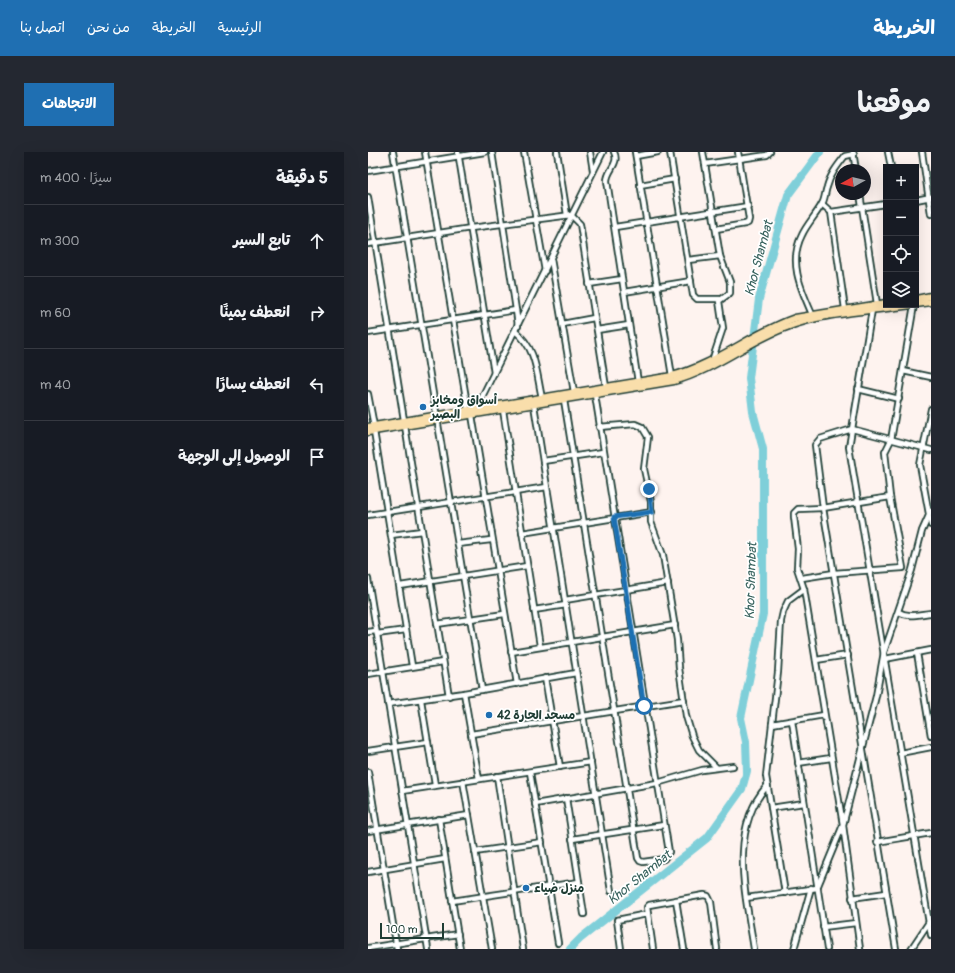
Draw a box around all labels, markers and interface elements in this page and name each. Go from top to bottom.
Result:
text: الخريطة [873,16,935,40]
text: اتصل بنا [20,19,65,36]
text: من نحن [87,19,130,36]
text: الخريطة [152,19,196,36]
text: الرئيسية [218,19,262,36]
button: الاتجاهات [24,83,114,126]
text: موقعنا [857,86,931,121]
north arrow [835,164,871,200]
map controls [883,164,919,308]
button: + [883,164,919,200]
text: 5 دقيقة [276,167,328,188]
text: سيرًا · 400 m [40,170,112,186]
button: − [883,200,919,236]
water label: Khor Shambat [741,217,777,297]
icon: ahead [306,230,328,252]
text: تابع السير [233,231,290,250]
text: 300 m [40,233,79,249]
button: locate [883,236,919,272]
button: layers [883,272,919,308]
icon: right [306,302,328,324]
text: انعطف يمينًا [220,303,290,322]
text: 60 m [40,305,71,321]
icon: left [306,374,328,396]
text: انعطف يسارًا [216,375,290,394]
text: 40 m [40,377,71,393]
place label: أسواق ومخابز البصير [430,392,498,422]
marker: أسواق ومخابز البصير [418,402,428,412]
icon: arrive [306,446,328,468]
text: الوصول إلى الوجهة [178,447,290,466]
route end [640,480,658,498]
water label: Khor Shambat [742,541,760,620]
route start [635,697,653,715]
place label: مسجد الحارة 42 [496,708,575,723]
marker: مسجد الحارة 42 [484,710,494,720]
water label: Khor Shambat [605,846,676,908]
place label: منزل ضياء [534,881,584,896]
marker: منزل ضياء [521,883,531,893]
scale bar [380,921,444,940]
text: 100 m [386,923,417,936]

